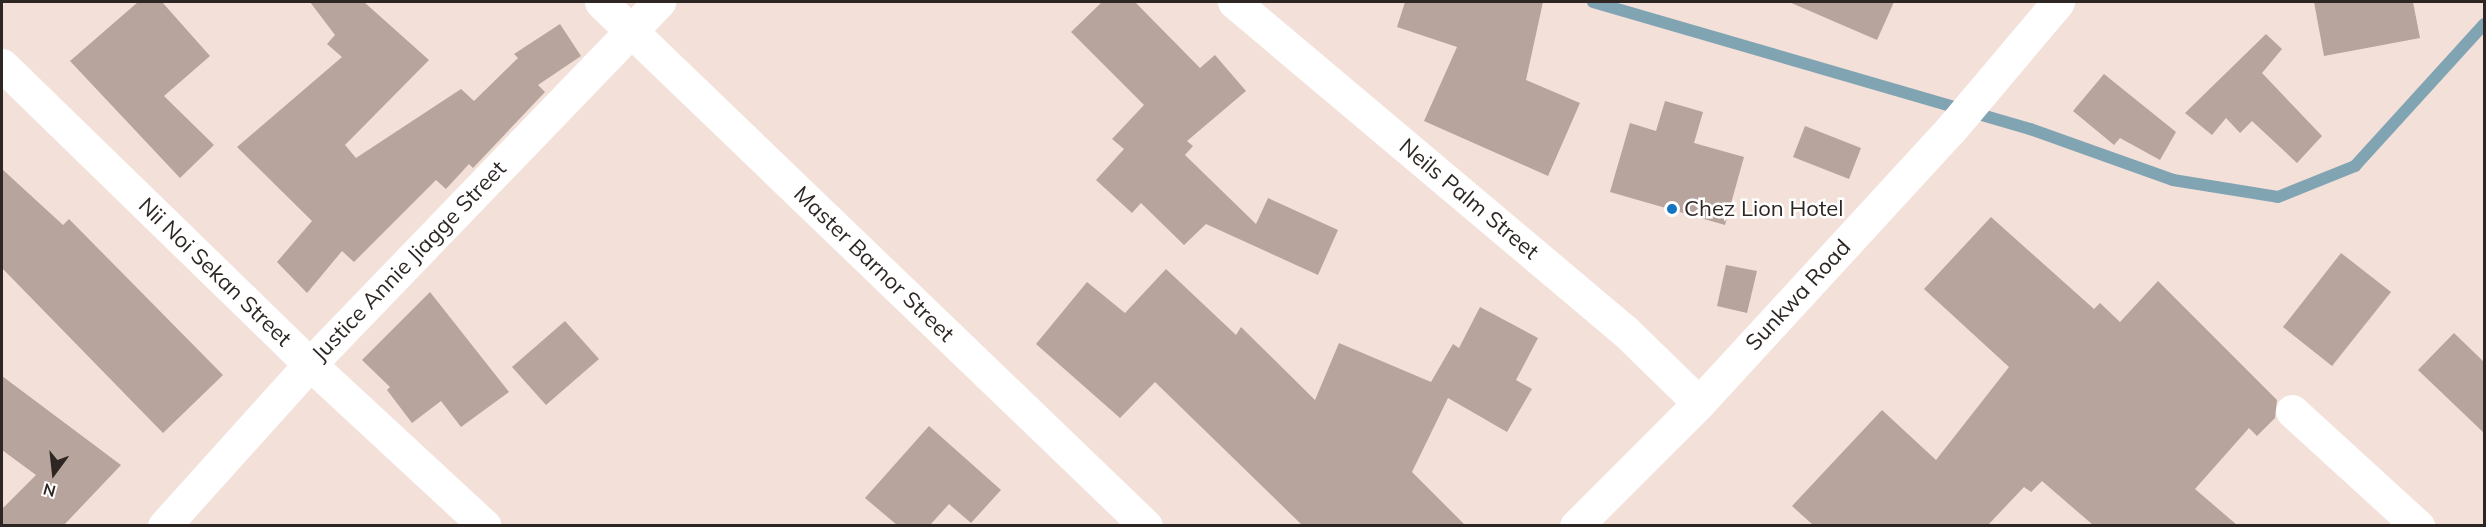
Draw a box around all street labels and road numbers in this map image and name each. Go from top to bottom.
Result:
street label: Neils Palm Street [1394,133,1544,265]
street label: Justice Annie Jiagge Street [307,156,511,366]
street label: Master Barnor Street [788,181,960,347]
street label: Nii Noi Sekan Street [133,192,297,352]
street label: Sunkwa Road [1740,234,1856,356]

